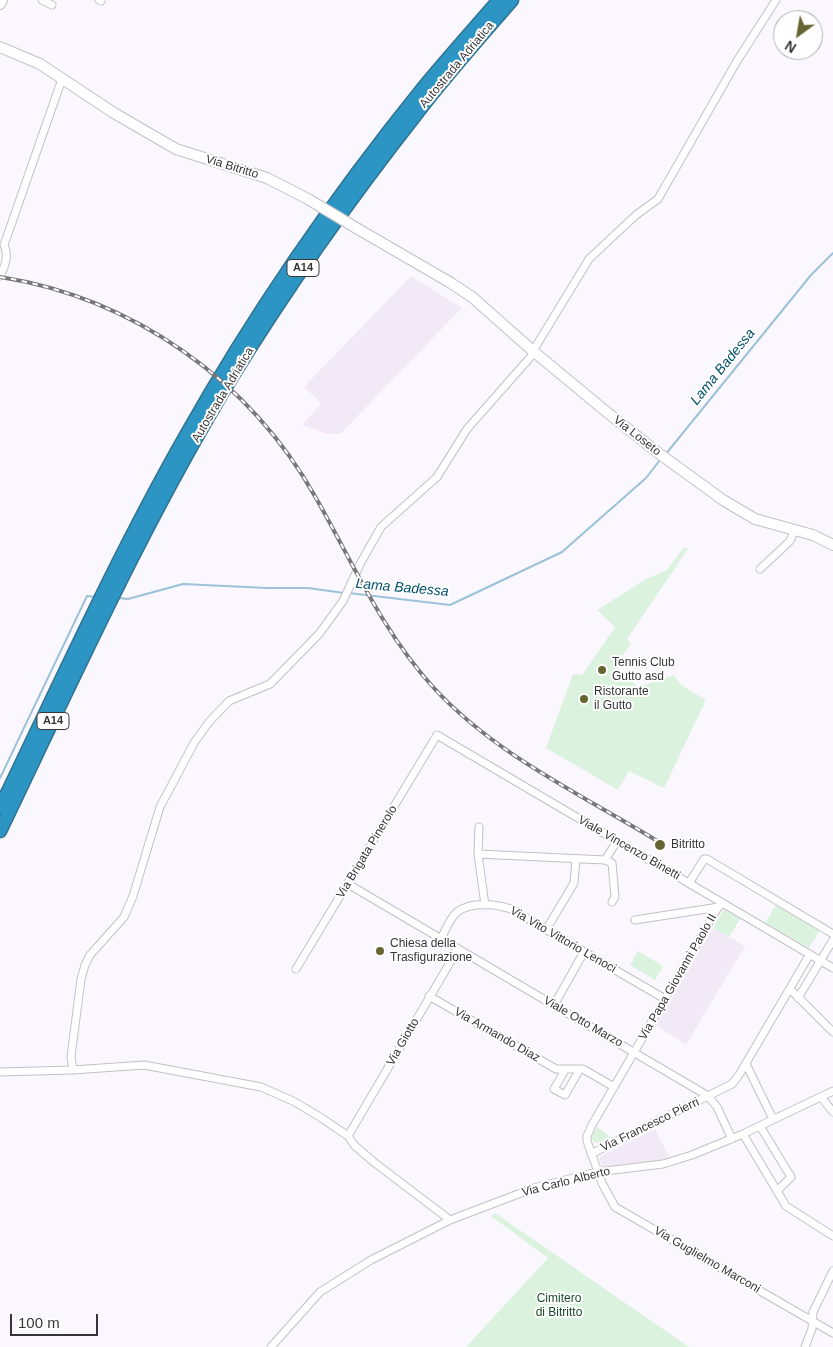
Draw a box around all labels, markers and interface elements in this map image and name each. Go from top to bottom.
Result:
north arrow [773,10,823,60]
street label: Autostrada Adriatica [417,19,497,111]
text: N [782,37,799,56]
street label: Via Bitritto [204,152,260,182]
road number: A14 [287,260,319,276]
water label: Lama Badessa [687,325,759,409]
street label: Autostrada Adriatica [189,345,257,445]
street label: Via Loseto [610,413,664,459]
water label: Lama Badessa [355,576,449,600]
place label: Tennis Club Gutto asd [612,656,675,684]
marker: Tennis Club Gutto asd [596,664,608,676]
place label: Ristorante il Gutto [594,685,649,713]
marker: Ristorante il Gutto [578,693,590,705]
road number: A14 [37,712,69,729]
street label: Via Brigata Pinerolo [334,803,400,901]
street label: Viale Vincenzo Binetti [575,813,683,883]
marker: Bitritto [653,838,667,852]
place label: Bitritto [671,838,705,852]
street label: Via Vito Vittorio Lenoci [507,904,619,976]
street label: Via Papa Giovanni Paolo II [636,911,720,1043]
place label: Chiesa della Trasfigurazione [390,937,472,965]
marker: Chiesa della Trasfigurazione [374,945,386,957]
street label: Viale Otto Marzo [541,993,625,1051]
street label: Via Armando Diaz [452,1005,542,1065]
street label: Via Giotto [384,1016,422,1068]
street label: Via Francesco Pierri [598,1095,702,1155]
street label: Via Carlo Alberto [520,1164,612,1200]
street label: Via Guglielmo Marconi [651,1224,763,1296]
park label: Cimitero di Bitritto [536,1292,582,1320]
scale bar [12,1304,100,1336]
text: 100 m [18,1314,60,1331]

